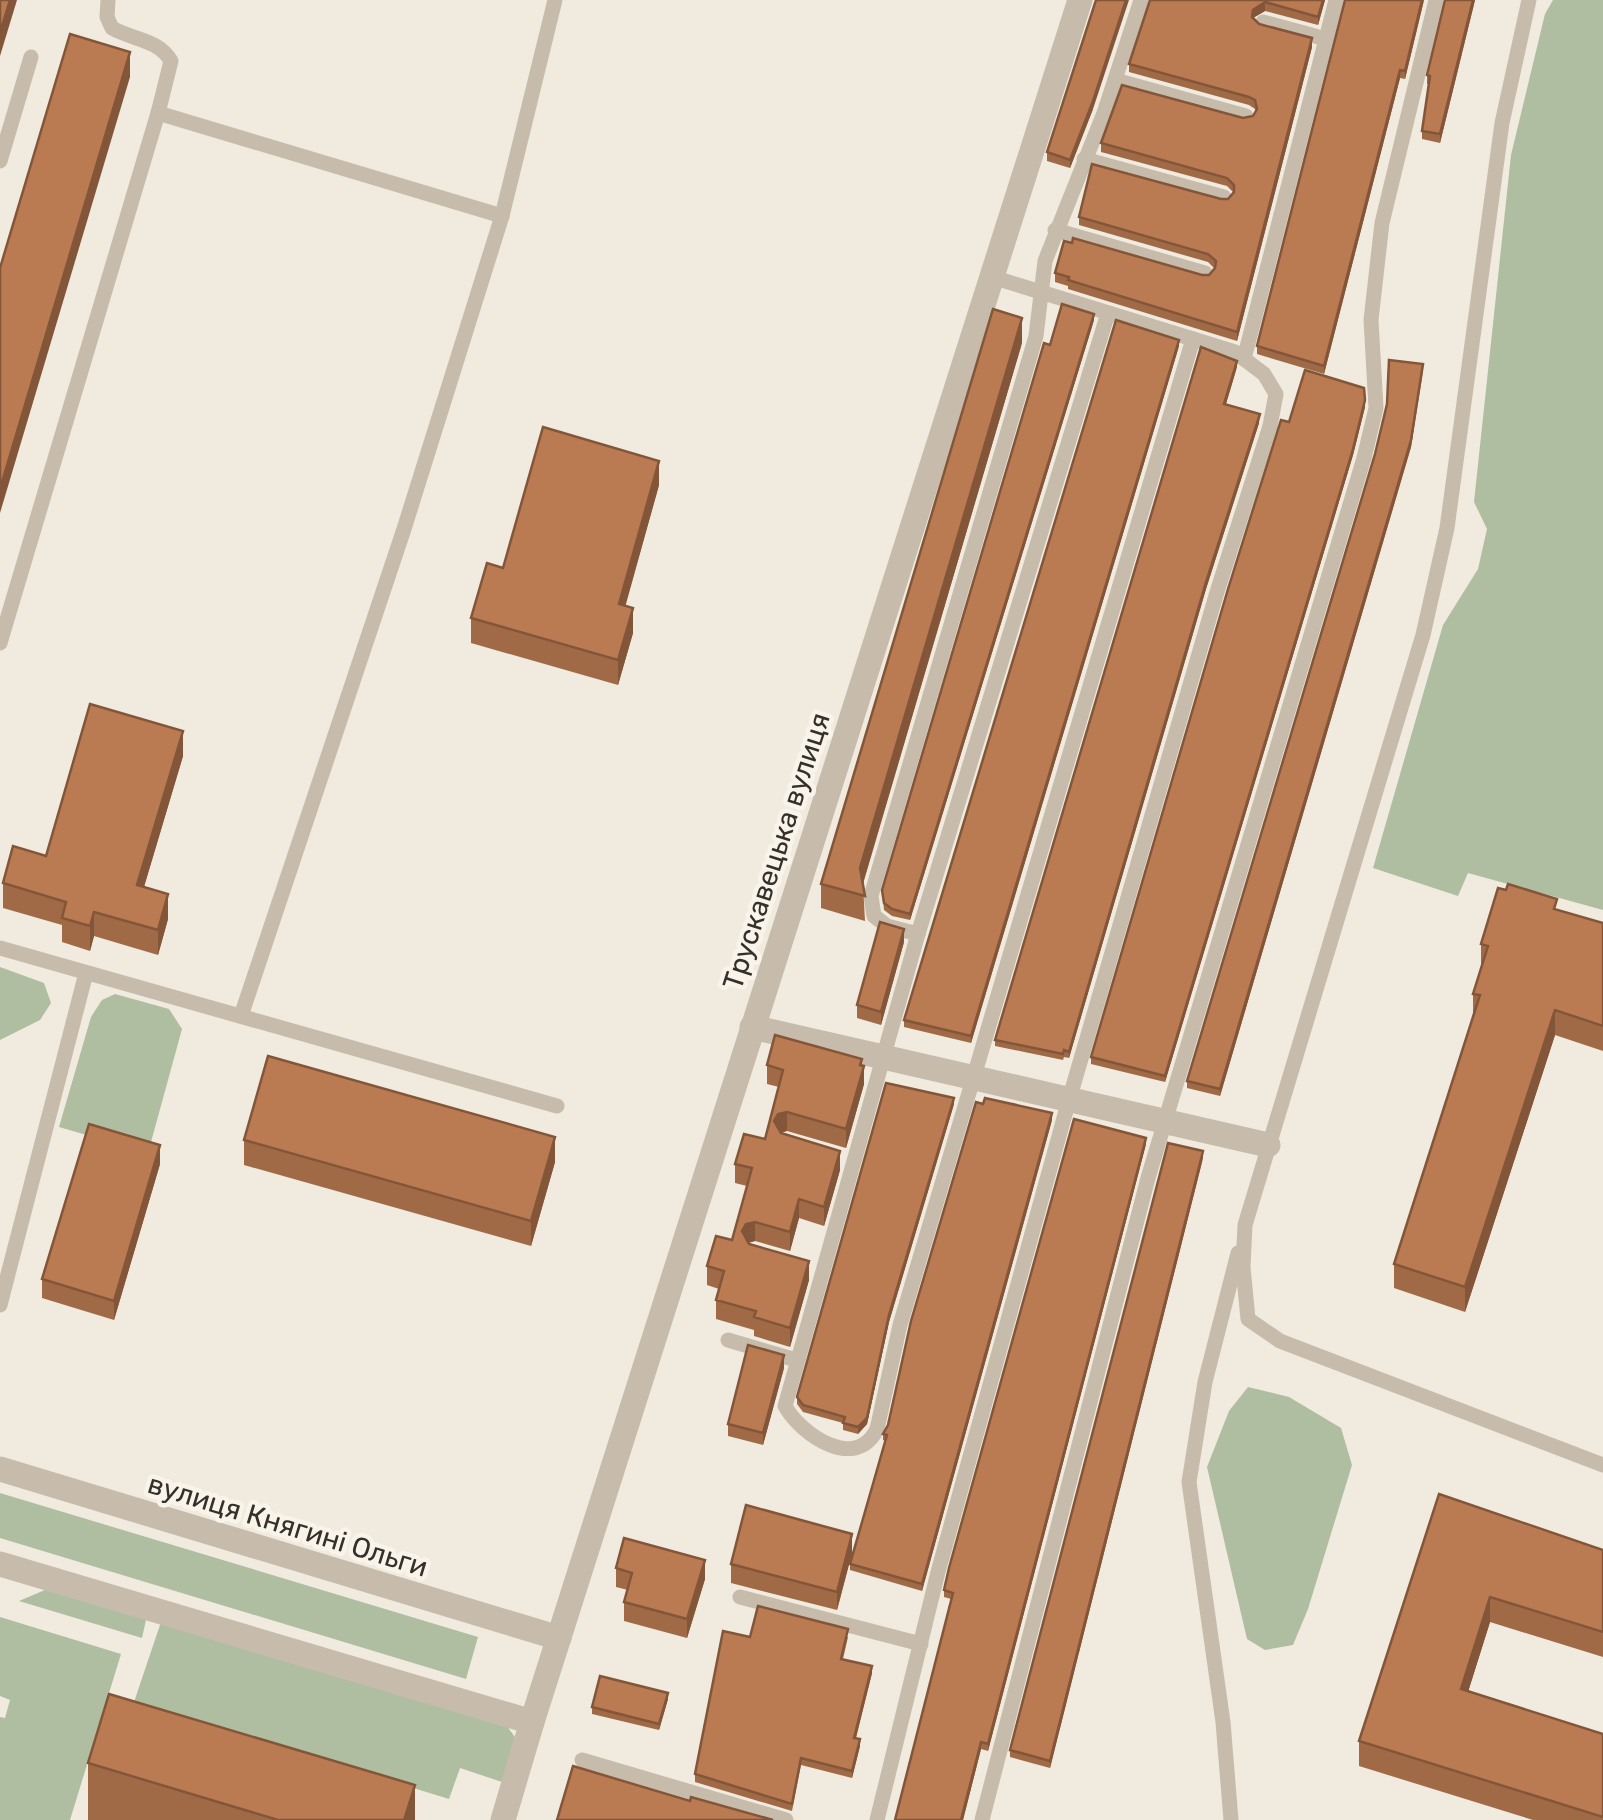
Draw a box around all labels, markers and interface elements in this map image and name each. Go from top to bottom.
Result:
street label: Трускавецька вулиця [716,709,837,994]
street label: вулиця Княгині Ольги [144,1467,432,1584]

